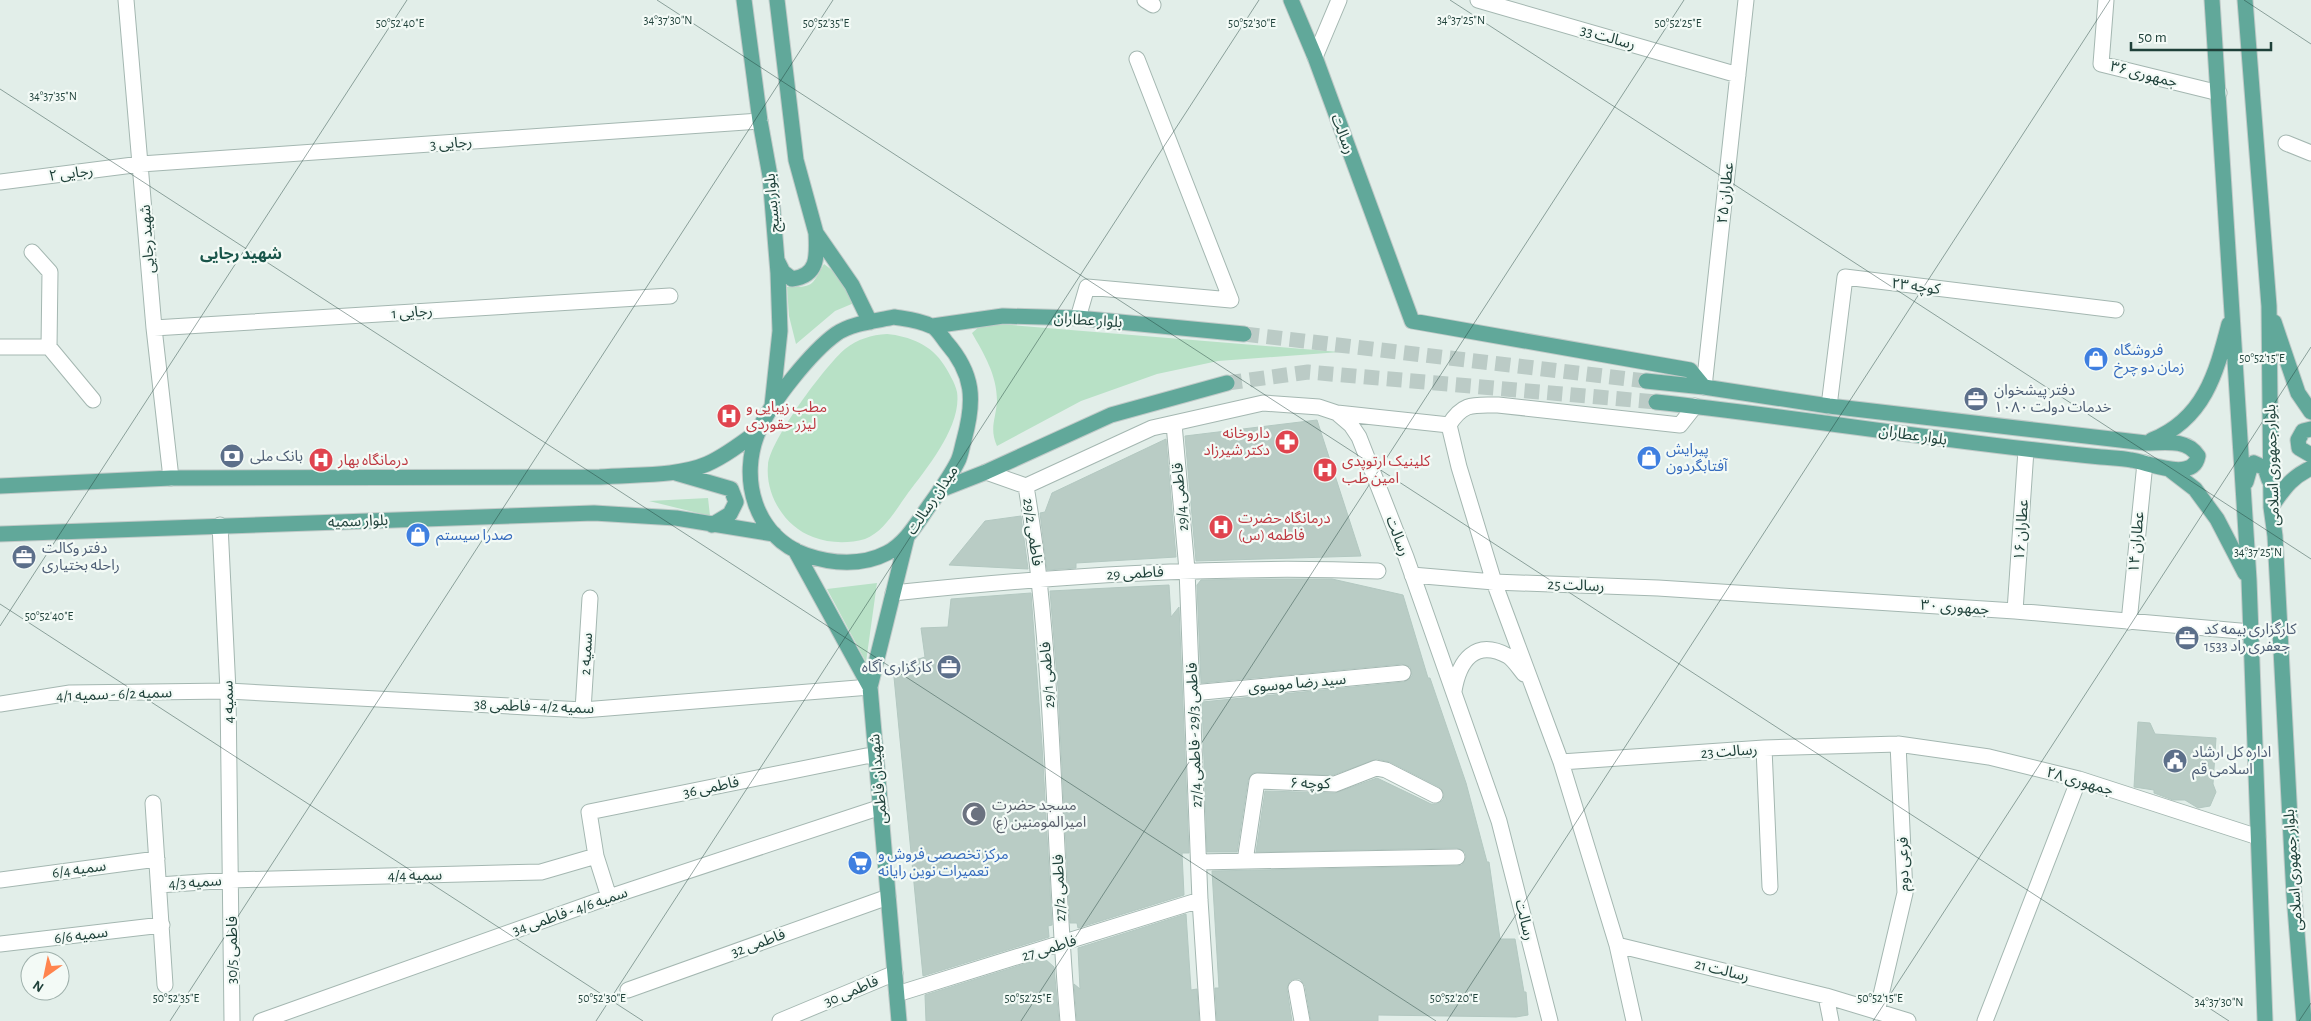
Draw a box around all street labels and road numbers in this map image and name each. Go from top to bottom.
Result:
street label: رسالت 33 [1578,23,1637,53]
street label: جمهوری ۳۶ [2108,59,2179,91]
street label: رسالت [1327,112,1357,157]
street label: رجایی 3 [429,135,473,153]
street label: عطاران ۲۵ [1715,161,1737,224]
street label: رجایی ۲ [48,163,94,185]
street label: بلوار بسیج [762,172,787,233]
street label: شهید رجایی [138,204,158,274]
street label: کوچه ۲۳ [1890,276,1942,299]
street label: رجایی 1 [391,304,433,322]
street label: بلوار عطاران [1053,311,1123,331]
street label: بلوار جمهوری اسلامی [2263,404,2283,526]
street label: بلوار عطاران [1878,423,1948,449]
street label: قاطمی 29/4 [1170,462,1192,532]
street label: میدان رسالت [904,463,962,538]
street label: فاطمی 29/2 [1019,497,1045,567]
street label: عطاران ۱۶ [2012,499,2032,561]
street label: عطاران ۱۴ [2126,510,2148,573]
street label: بلوار سمیه [328,513,389,531]
street label: رسالت [1382,514,1412,559]
street label: فاطمی 29 [1106,564,1164,583]
street label: رسالت 25 [1547,577,1605,595]
street label: جمهوری ۳۰ [1920,598,1990,618]
street label: سمیه 2 [578,632,595,676]
street label: فاطمی 29/1 [1038,641,1058,709]
street label: فاطمی 29/3 - فاطمی 27/4 [1184,662,1206,808]
street label: سید رضا موسوی [1247,672,1347,696]
street label: سمیه 4 [220,680,237,724]
street label: سمیه 6/2 - سمیه 4/1 [56,685,172,704]
street label: سمیه 4/2 - فاطمی 38 [474,697,595,717]
street label: شهیدان فاطمی [867,733,891,825]
street label: رسالت 23 [1700,742,1758,762]
street label: جمهوری ۲۸ [2044,765,2115,799]
street label: فاطمی 36 [682,774,741,802]
street label: کوچه ۶ [1290,776,1331,793]
street label: بلوار جمهوری اسلامی [2282,809,2306,931]
street label: فرعی دوم [1896,836,1914,891]
street label: فاطمی 27/2 [1051,854,1069,922]
street label: سمیه 6/4 [51,858,107,881]
street label: سمیه 4/4 [388,868,443,884]
street label: سمیه 4/3 [168,873,222,892]
street label: سمیه 4/6 - فاطمی 34 [511,885,630,939]
street label: رسالت [1511,898,1537,942]
street label: فاطمی 30/5 [225,916,241,984]
street label: سمیه 6/6 [53,925,109,946]
street label: فاطمی 32 [729,927,788,961]
street label: فاطمی 27 [1020,933,1079,965]
street label: رسالت 21 [1693,956,1751,986]
street label: فاطمی 30 [822,973,881,1011]

